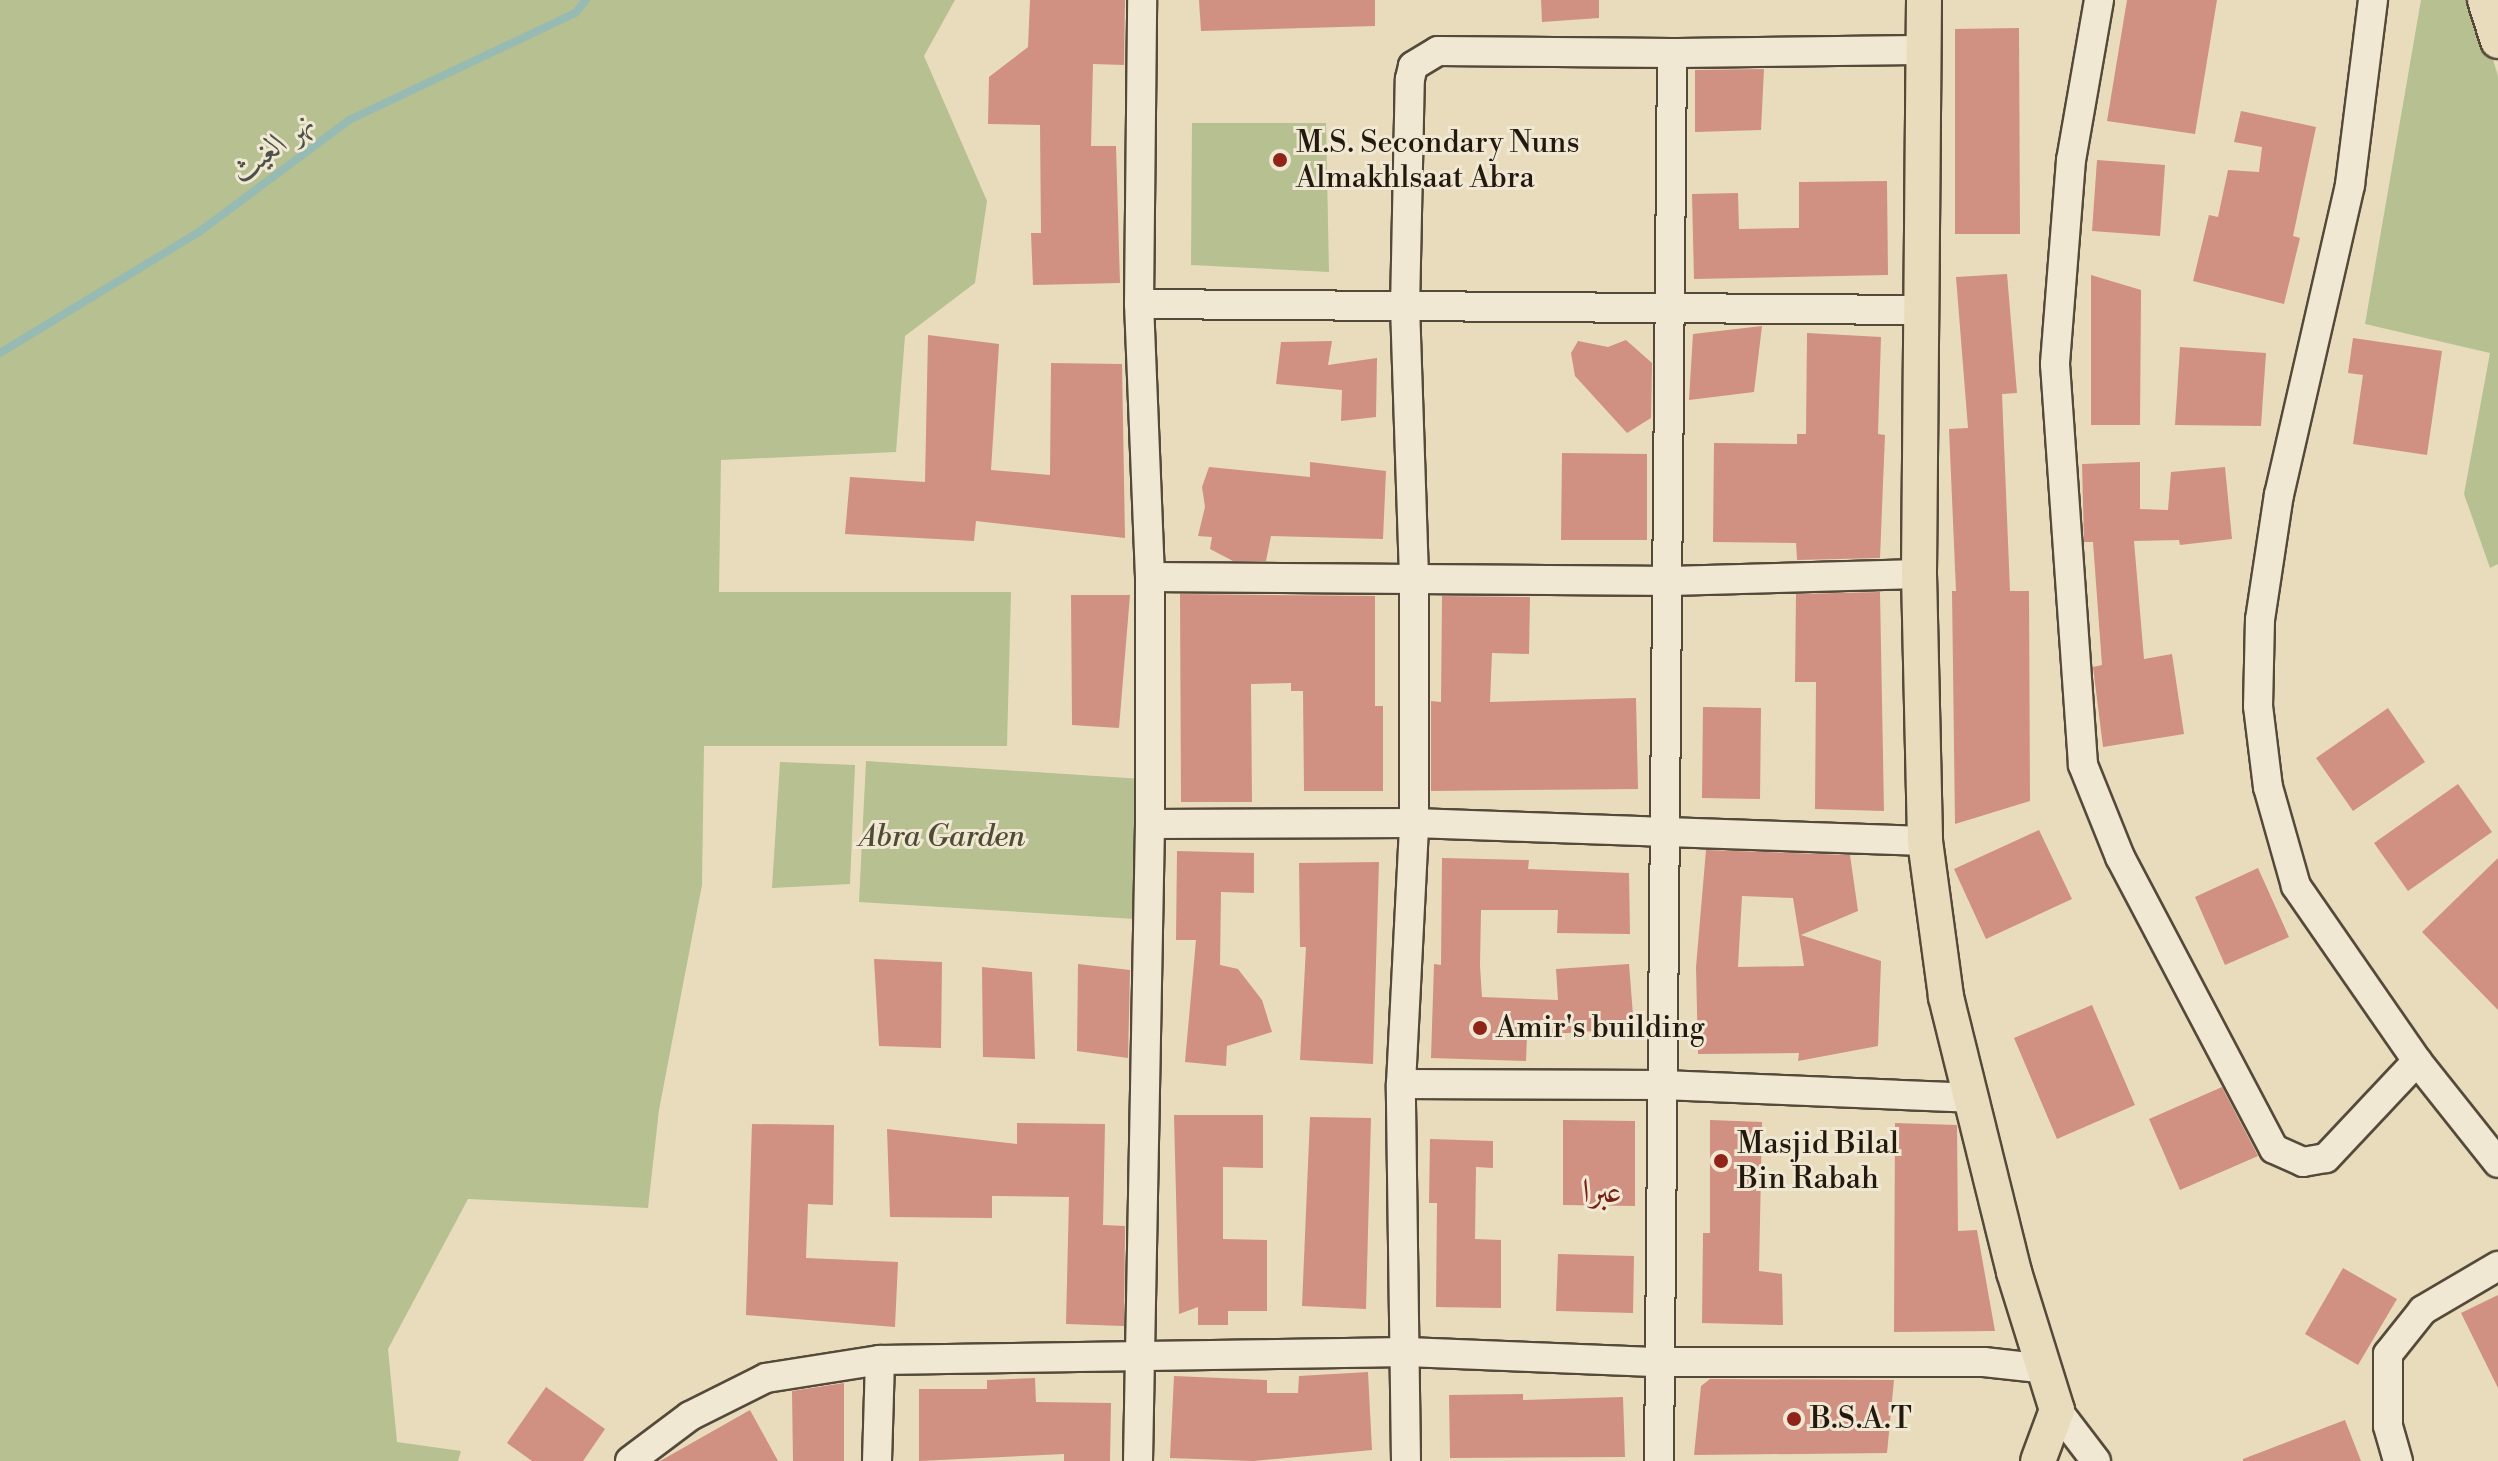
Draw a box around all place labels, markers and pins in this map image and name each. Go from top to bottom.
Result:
place label: M.S. Secondary Nuns Almakhlsaat Abra [1296,125,1580,196]
marker: M.S. Secondary Nuns Almakhlsaat Abra [1271,151,1289,169]
place label: Amir's building [1496,1010,1705,1046]
marker: Amir's building [1471,1019,1489,1037]
place label: Masjid Bilal Bin Rabah [1737,1126,1899,1196]
marker: Masjid Bilal Bin Rabah [1712,1152,1730,1170]
place label: B.S.A.T [1810,1401,1912,1437]
marker: B.S.A.T [1785,1410,1803,1428]

